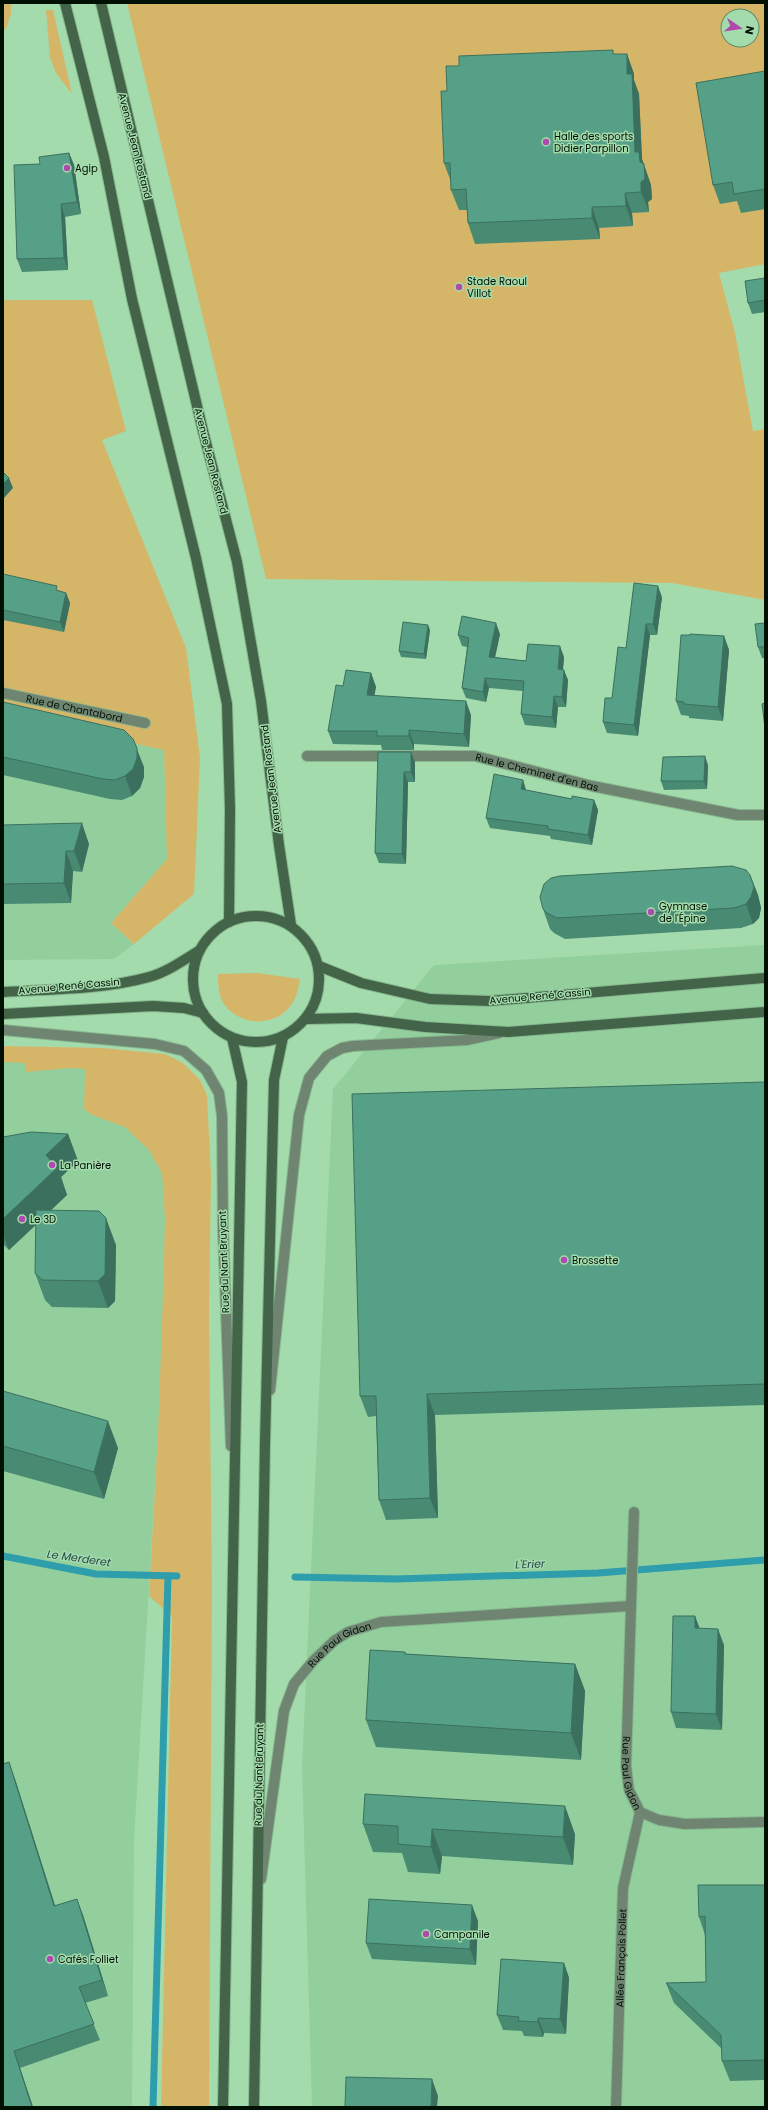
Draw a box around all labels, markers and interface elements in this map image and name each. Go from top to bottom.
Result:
north arrow [720,8,760,48]
text: N [741,24,758,36]
street label: Avenue Jean Rostand [115,91,155,201]
place label: Halle des sports Didier Parpillon [554,129,633,156]
marker: Halle des sports Didier Parpillon [541,137,551,147]
place label: Agip [75,161,98,176]
marker: Agip [62,163,72,173]
place label: Stade Raoul Villot [467,274,527,301]
marker: Stade Raoul Villot [454,282,464,292]
street label: Avenue Jean Rostand [191,406,231,516]
street label: Rue de Chantabord [25,691,124,726]
street label: Avenue Jean Rostand [257,724,285,834]
street label: Rue le Cheminet d'en Bas [474,749,600,795]
place label: Gymnase de l'Épine [659,899,707,926]
marker: Gymnase de l'Épine [646,907,656,917]
street label: Avenue René Cassin [18,974,120,998]
street label: Avenue René Cassin [489,984,591,1008]
place label: La Panière [60,1158,111,1173]
marker: La Panière [47,1160,57,1170]
street label: Rue du Nant Bruyant [215,1210,233,1313]
place label: Le 3D [30,1212,56,1227]
marker: Le 3D [17,1214,27,1224]
place label: Brossette [572,1253,618,1268]
marker: Brossette [559,1255,569,1265]
water label: Le Merderet [46,1546,113,1571]
water label: L'Erier [515,1555,546,1573]
street label: Rue Paul Gidon [304,1618,373,1670]
street label: Rue du Nant Bruyant [251,1723,267,1826]
street label: Rue Paul Gidon [618,1736,645,1812]
street label: Allée François Pollet [612,1908,630,2008]
place label: Campanile [434,1927,490,1942]
marker: Campanile [421,1929,431,1939]
place label: Cafés Folliet [58,1952,119,1967]
marker: Cafés Folliet [45,1954,55,1964]

